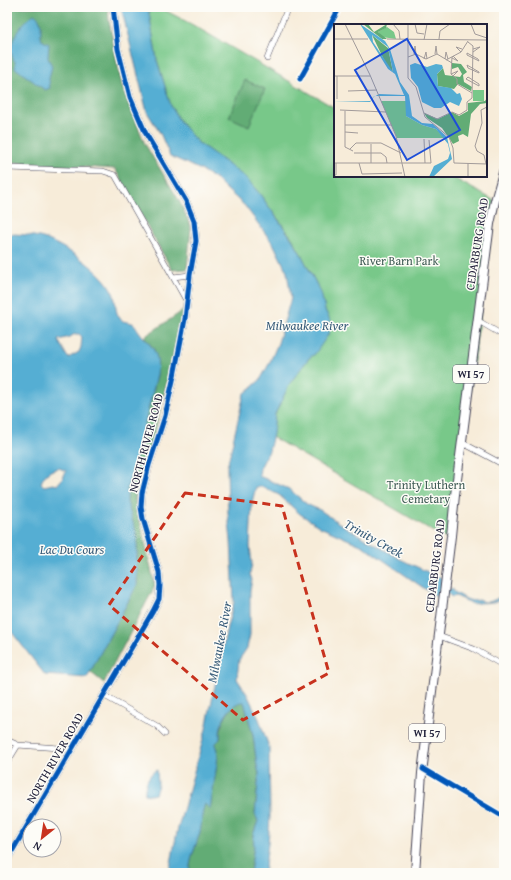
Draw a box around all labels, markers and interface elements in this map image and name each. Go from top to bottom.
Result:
inset map [334,24,487,177]
street label: CEDARBURG ROAD [461,196,492,291]
park label: River Barn Park [359,252,439,269]
water label: Milwaukee River [266,316,349,335]
road number: WI 57 [453,365,489,383]
street label: NORTH RIVER ROAD [124,392,167,494]
park label: Trinity Luthern Cemetary [387,476,466,507]
water label: Trinity Creek [341,514,407,563]
street label: CEDARBURG ROAD [420,519,449,613]
water label: Lac Du Cours [39,540,105,559]
water label: Milwaukee River [202,599,237,684]
street label: NORTH RIVER ROAD [22,709,87,806]
road number: WI 57 [409,724,445,742]
north arrow [22,818,62,858]
text: N [29,838,44,855]

